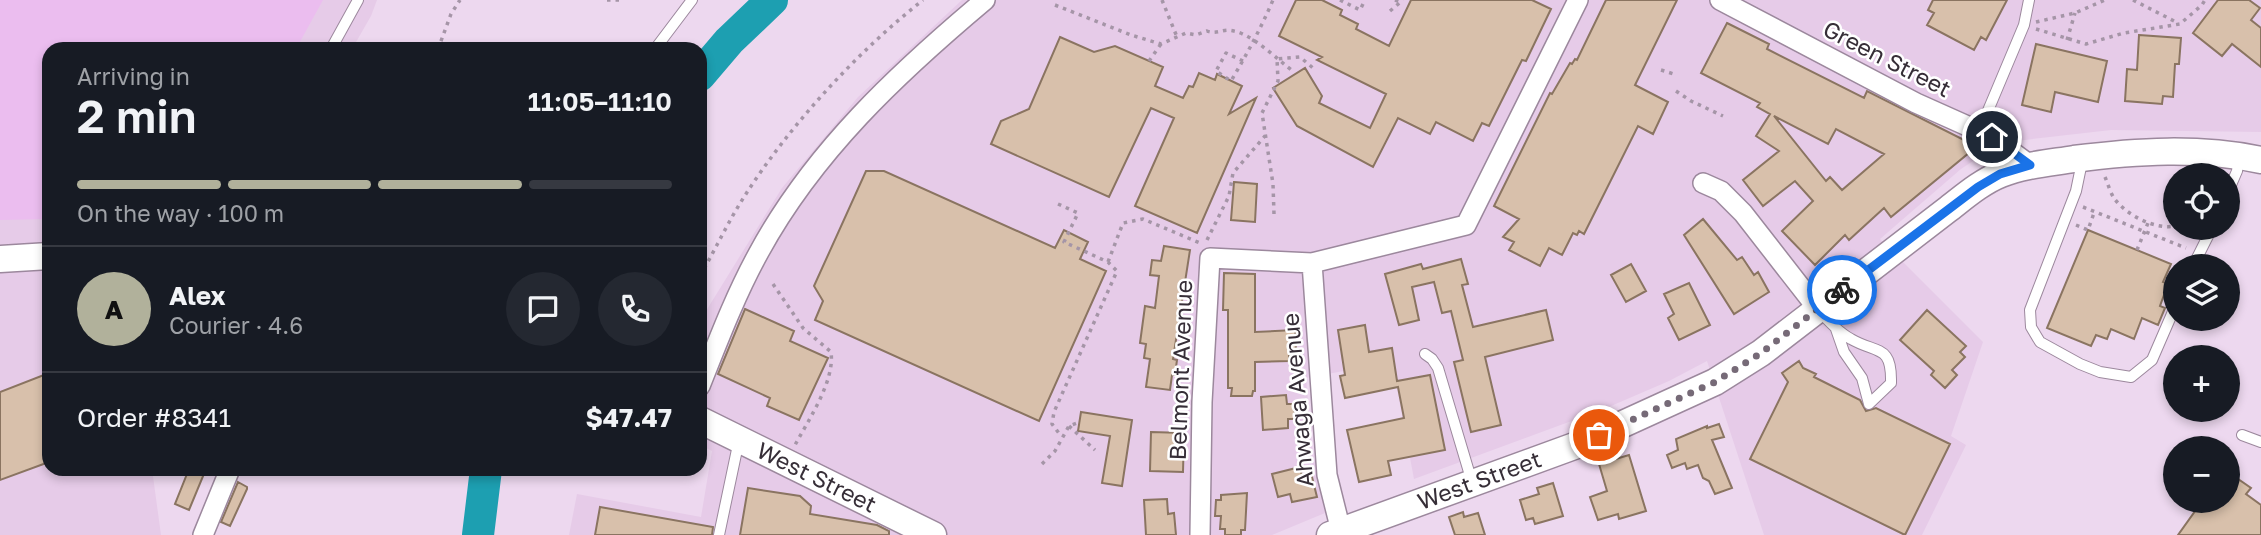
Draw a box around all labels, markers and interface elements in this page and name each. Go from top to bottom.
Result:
street label: Green Street [1819,14,1956,102]
text: Arriving in [77,62,190,90]
text: 11:05–11:10 [528,86,672,117]
text: 2 min [77,88,197,143]
pin [1962,107,2022,167]
icon: home [1973,118,2011,156]
map controls [2163,163,2240,513]
button: locate [2163,163,2240,240]
text: On the way · 100 m [77,199,284,227]
button: layers [2163,254,2240,331]
courier [1807,255,1877,325]
icon: bike [1823,271,1861,309]
button: chat [506,272,580,346]
button: phone [598,272,672,346]
street label: Belmont Avenue [1163,279,1197,461]
text: Alex [169,280,226,311]
text: A [105,294,123,325]
text: Courier · 4.6 [169,311,303,339]
street label: Ahwaga Avenue [1275,312,1319,488]
button: + [2163,345,2240,422]
text: Order #8341 [77,402,231,433]
text: $47.47 [585,402,672,433]
pin [1569,405,1629,465]
icon: bag [1580,416,1618,454]
street label: West Street [753,435,881,518]
button: − [2163,436,2240,513]
street label: West Street [1413,444,1545,515]

